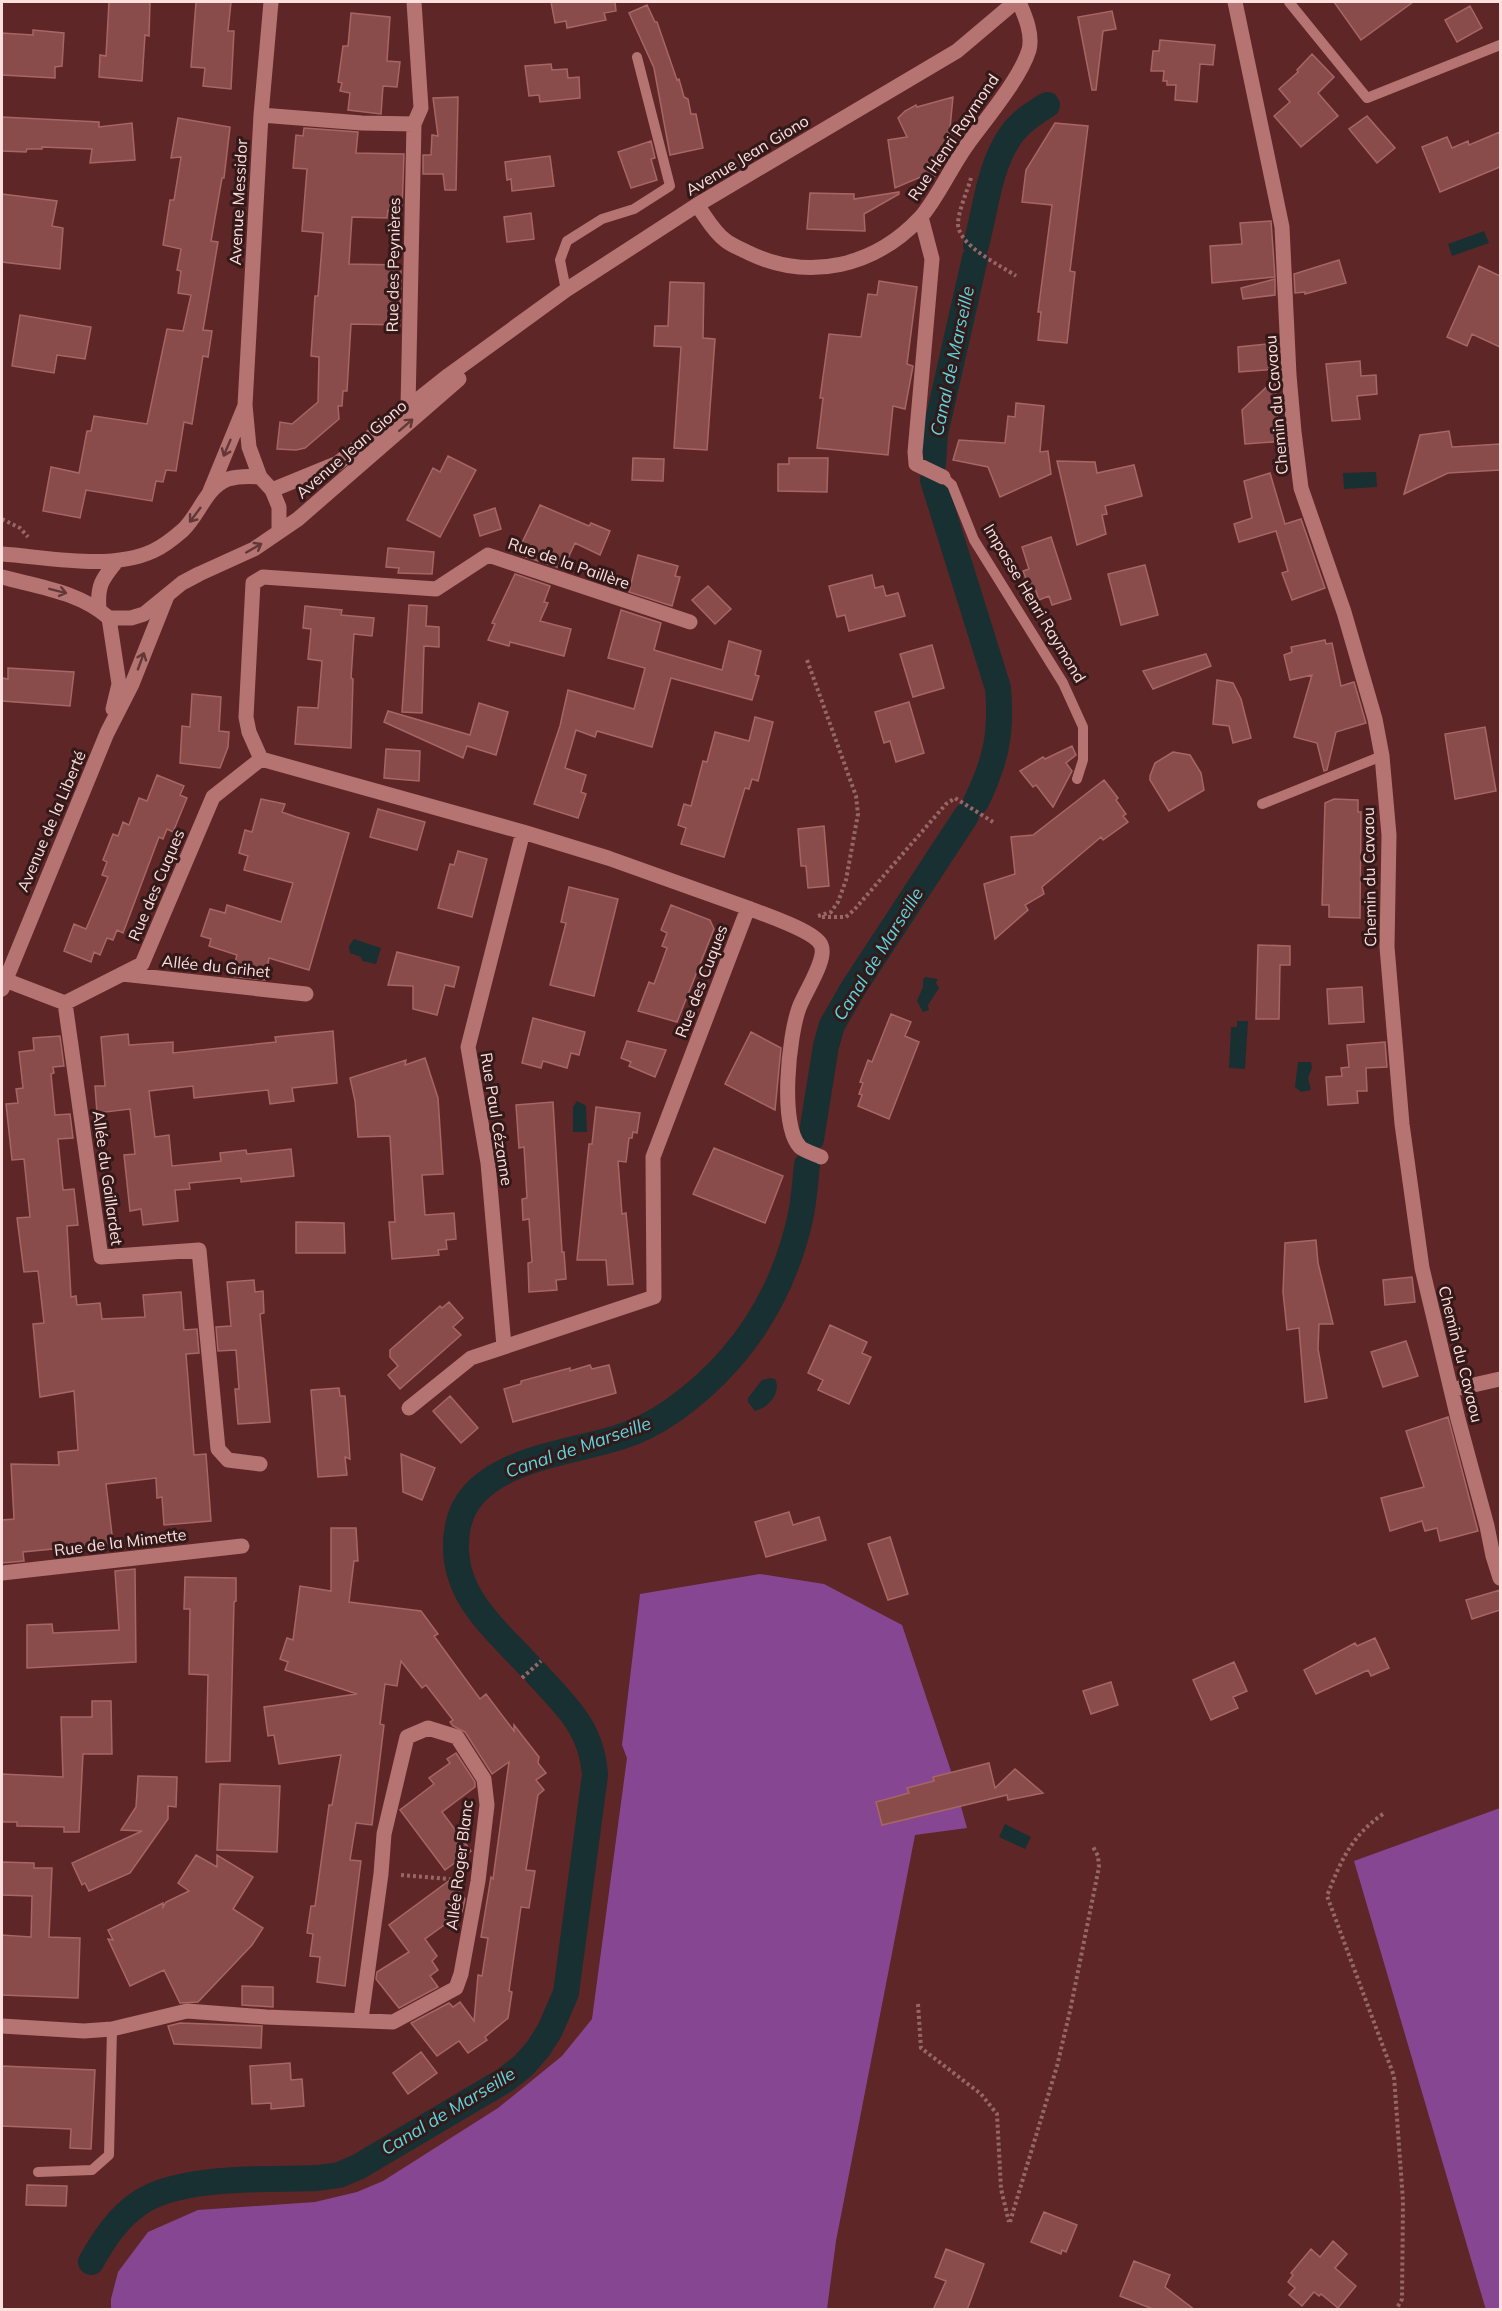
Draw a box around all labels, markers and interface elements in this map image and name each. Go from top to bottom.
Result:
street label: Rue Henri Raymond [903,70,1003,204]
street label: Avenue Jean Giono [682,110,812,200]
street label: Avenue Messidor [225,138,251,266]
street label: Rue des Peynières [382,197,404,333]
water label: Canal de Marseille [925,284,979,438]
street label: Chemin du Cavaou [1260,334,1292,476]
street label: Avenue Jean Giono [292,395,410,503]
one-way arrow [398,419,414,432]
one-way arrow [221,438,232,456]
one-way arrow [188,507,201,523]
street label: Impasse Henri Raymond [980,520,1090,686]
street label: Rue de la Paillère [506,533,632,593]
one-way arrow [246,541,263,553]
one-way arrow [48,586,67,598]
one-way arrow [136,652,147,671]
street label: Avenue de la Liberté [12,747,90,895]
street label: Chemin du Cavaou [1358,807,1380,947]
street label: Rue des Cuques [124,826,188,944]
water label: Canal de Marseille [828,883,928,1025]
street label: Rue des Cuques [670,922,732,1040]
street label: Allée du Grihet [161,950,272,982]
street label: Rue Paul Cézanne [477,1051,517,1187]
street label: Allée du Gaillardet [89,1109,127,1247]
street label: Chemin du Cavaou [1434,1284,1488,1424]
water label: Canal de Marseille [502,1411,654,1483]
street label: Rue de la Mimette [53,1524,187,1560]
street label: Allée Roger Blanc [441,1799,477,1931]
water label: Canal de Marseille [377,2062,519,2160]

